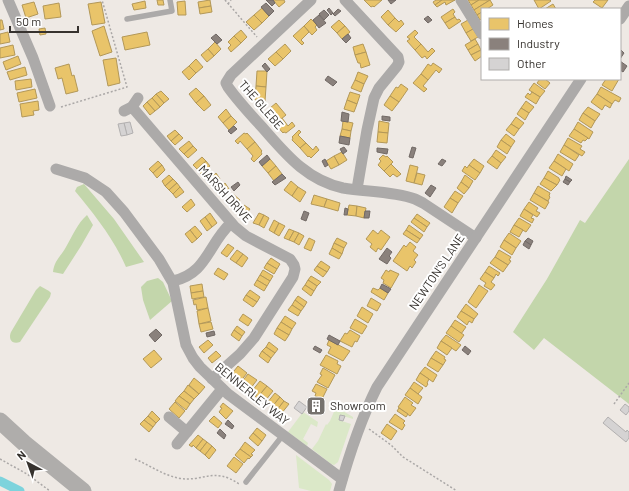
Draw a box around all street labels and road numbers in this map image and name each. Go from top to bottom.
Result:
street label: THE GLEBE [237,77,287,132]
street label: MARSH DRIVE [196,162,255,225]
street label: NEWTON'S LANE [406,231,467,312]
street label: BENNERLEY WAY [213,359,293,427]

